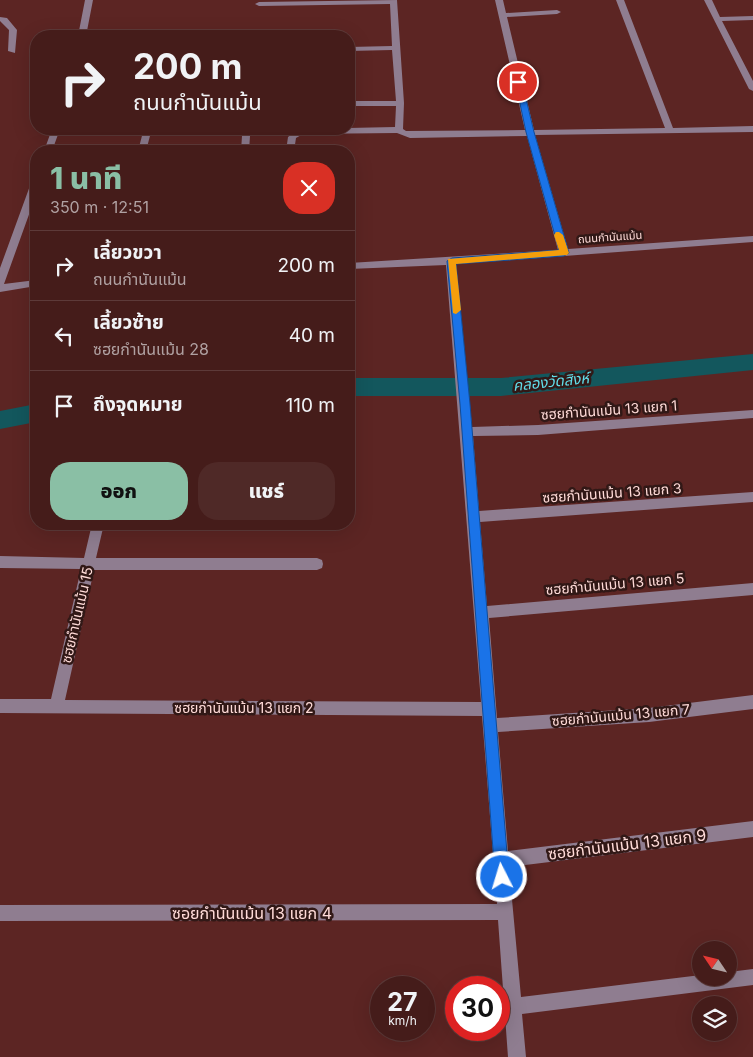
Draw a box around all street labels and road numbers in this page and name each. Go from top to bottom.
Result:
street label: ถนนกำนันแม้น [577,228,643,246]
street label: ซฮยกำนันแม้น 13 แยก 1 [540,396,678,423]
street label: ซฮยกำนันแม้น 13 แยก 3 [542,479,682,506]
street label: ซฮยกำนันแม้น 15 [57,565,96,665]
street label: ซฮยกำนันแม้น 13 แยก 5 [545,569,685,598]
street label: ซฮยกำนันแม้น 13 แยก 2 [174,699,314,716]
street label: ซฮยกำนันแม้น 13 แยก 7 [551,700,691,729]
street label: ซฮยกำนันแม้น 13 แยก 9 [547,824,707,864]
street label: ซอยกำนันแม้น 13 แยก 4 [172,903,332,923]

